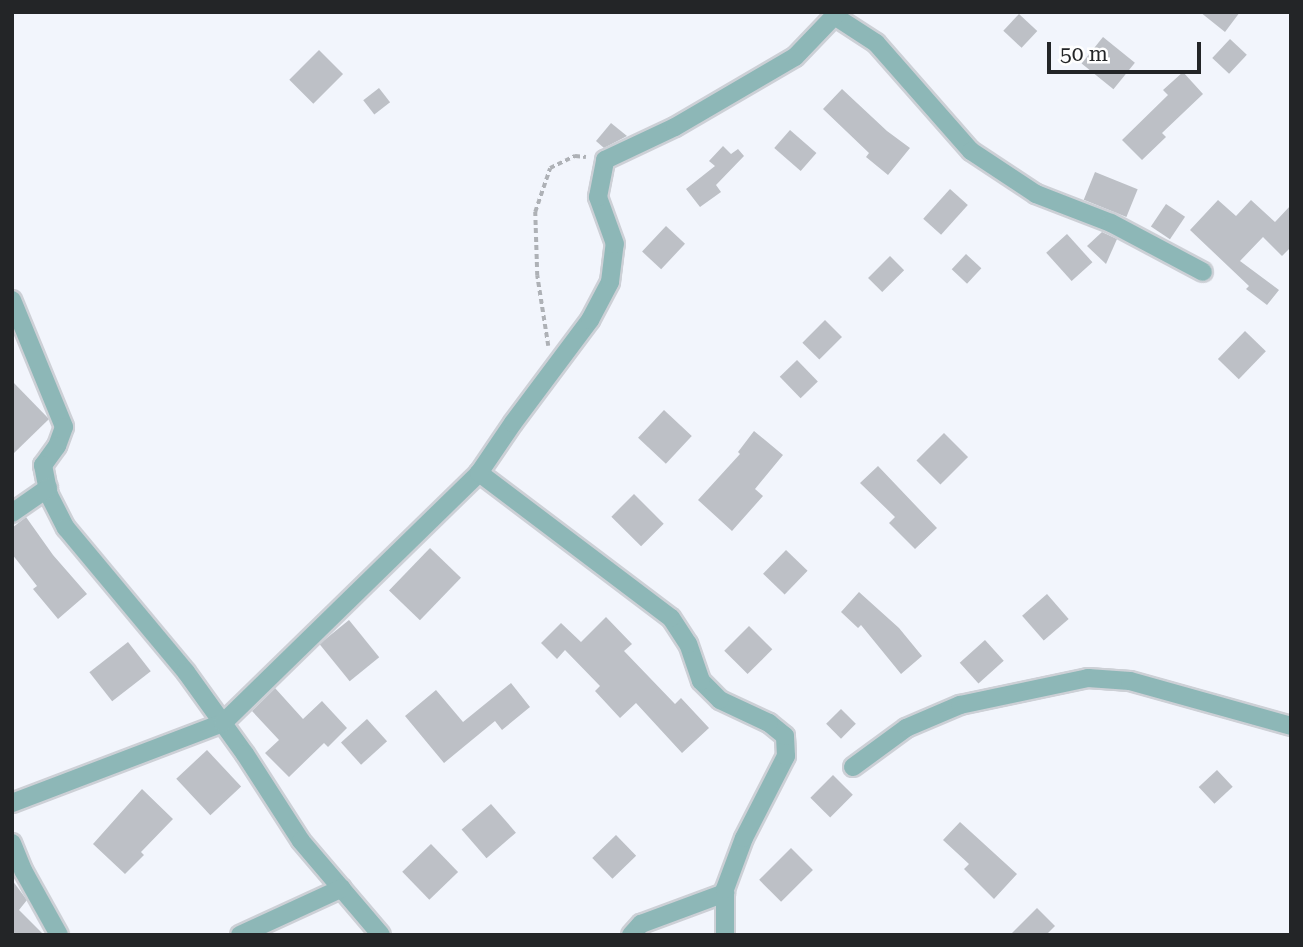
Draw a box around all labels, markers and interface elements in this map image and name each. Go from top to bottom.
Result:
scale bar [1051,28,1205,72]
text: 50 m [1060,42,1108,66]

